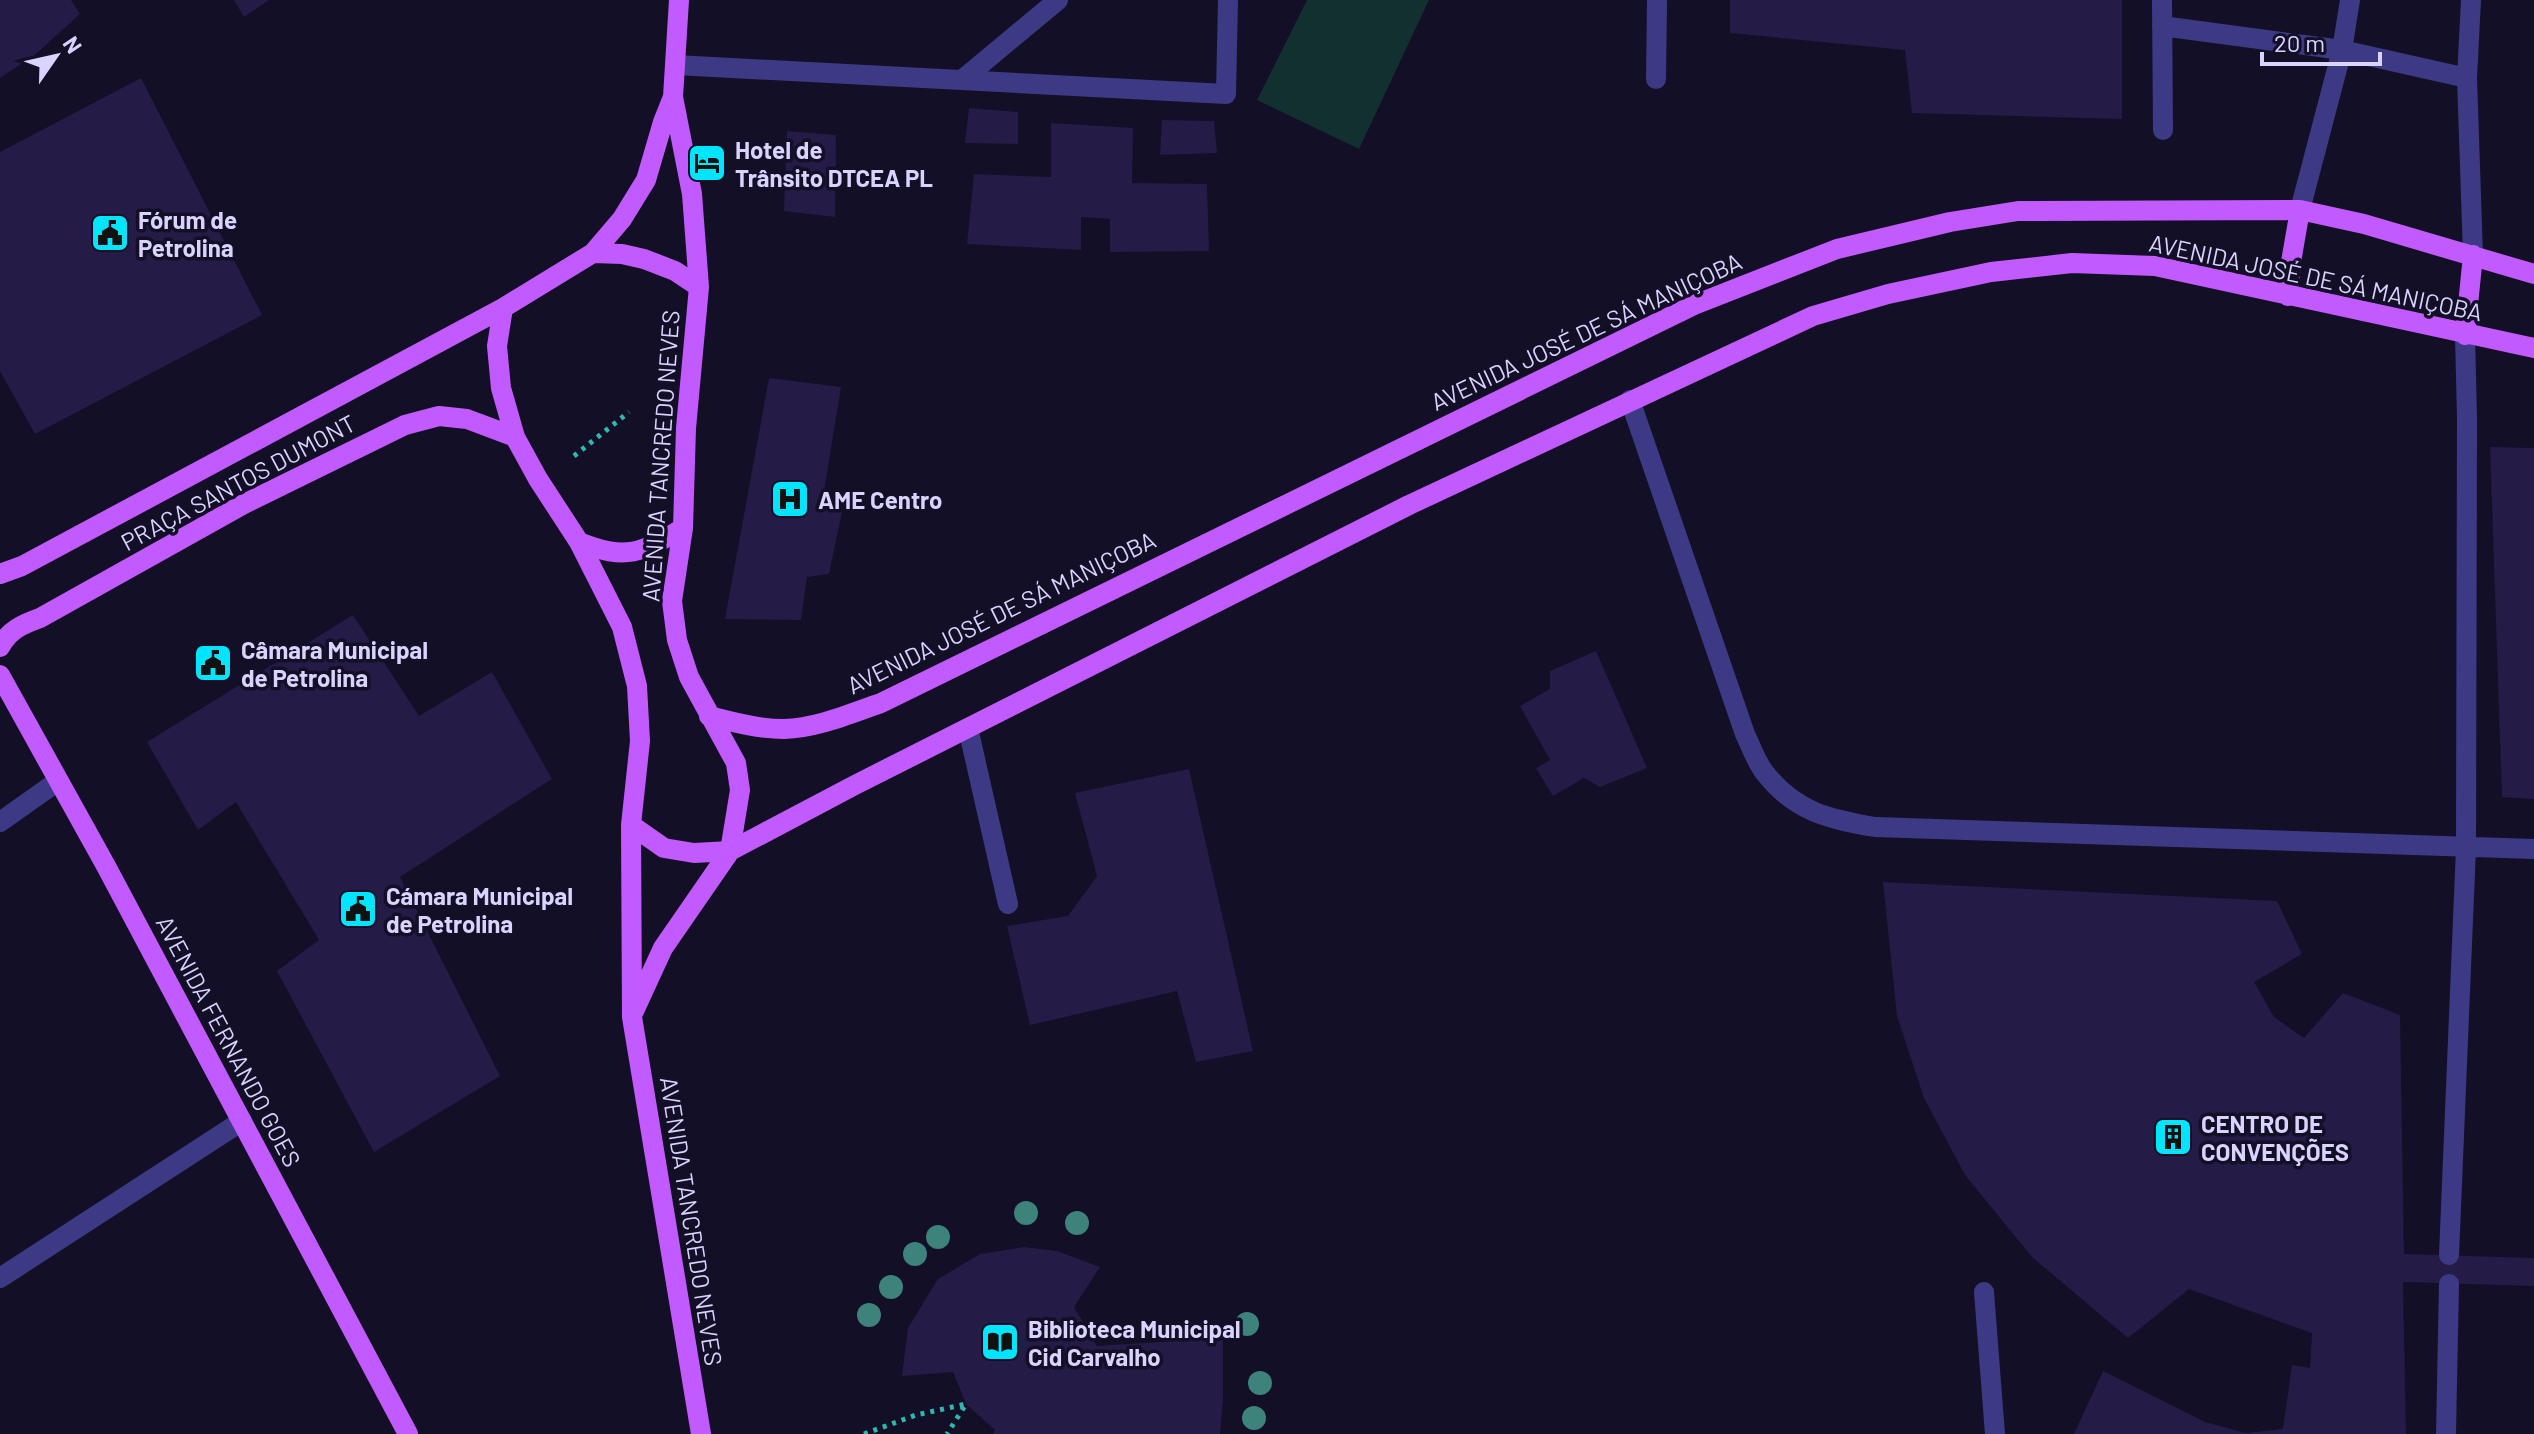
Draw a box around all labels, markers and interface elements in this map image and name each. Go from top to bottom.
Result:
north arrow [16,16,96,96]
scale bar [2262,16,2380,66]
text: 20 m [2274,28,2325,57]
text: N [59,31,88,58]
place label: Hotel de Trânsito DTCEA PL [735,135,933,192]
hotel icon: Hotel de Trânsito DTCEA PL [686,142,728,184]
place label: Fórum de Petrolina [138,205,237,262]
public building icon: Fórum de Petrolina [89,212,131,254]
street label: AVENIDA JOSÉ DE SÁ MANIÇOBA [2147,227,2485,327]
street label: AVENIDA JOSÉ DE SÁ MANIÇOBA [1426,246,1746,416]
street label: AVENIDA TANCREDO NEVES [635,309,685,603]
street label: PRAÇA SANTOS DUMONT [116,408,360,556]
hospital icon: AME Centro [769,478,811,520]
place label: AME Centro [818,485,942,514]
street label: AVENIDA JOSÉ DE SÁ MANIÇOBA [842,524,1160,700]
place label: Câmara Municipal de Petrolina [241,635,428,692]
public building icon: Câmara Municipal de Petrolina [192,642,234,684]
place label: Cámara Municipal de Petrolina [386,881,573,938]
public building icon: Cámara Municipal de Petrolina [337,888,379,930]
street label: AVENIDA FERNANDO GOES [150,911,308,1171]
street label: AVENIDA TANCREDO NEVES [655,1074,729,1368]
place label: CENTRO DE CONVENÇÕES [2201,1109,2349,1166]
building icon: CENTRO DE CONVENÇÕES [2152,1116,2194,1158]
place label: Biblioteca Municipal Cid Carvalho [1028,1314,1241,1371]
library icon: Biblioteca Municipal Cid Carvalho [979,1321,1021,1363]

